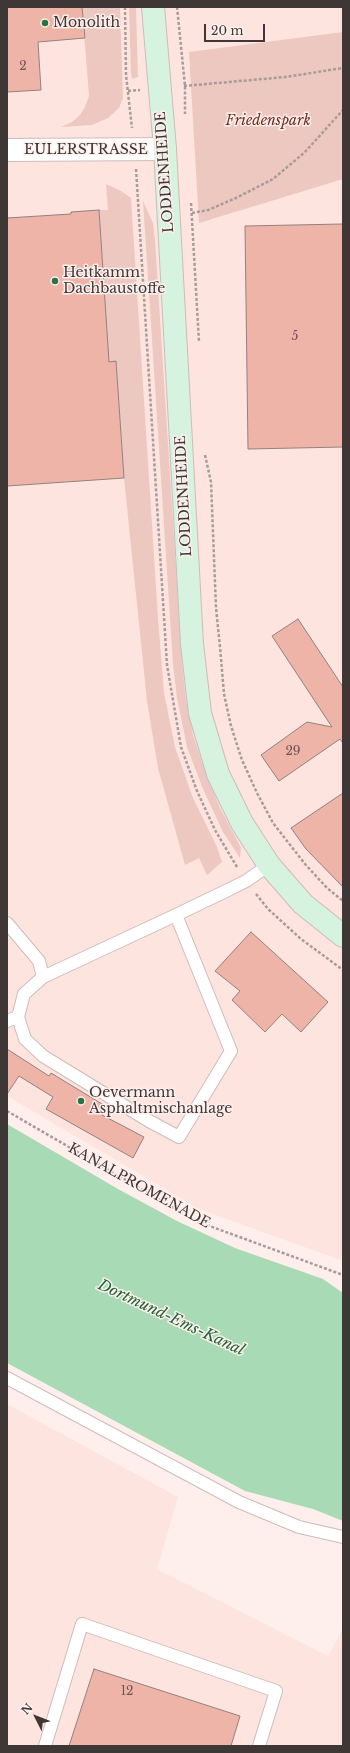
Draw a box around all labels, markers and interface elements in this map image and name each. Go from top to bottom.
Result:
place label: Monolith [53,15,120,31]
scale bar [206,16,267,42]
marker: Monolith [40,18,50,28]
text: 20 m [211,23,243,38]
house number: 2 [19,60,27,74]
street label: LODDENHEIDE [152,111,178,233]
park label: Friedenspark [225,113,311,129]
street label: EULERSTRASSE [24,142,148,158]
place label: Heitkamm Dachbaustoffe [63,265,165,298]
marker: Heitkamm Dachbaustoffe [50,276,60,286]
house number: 5 [292,330,298,344]
street label: LODDENHEIDE [172,435,196,557]
house number: 29 [285,745,301,759]
place label: Oevermann Asphaltmischanlage [89,1085,232,1118]
marker: Oevermann Asphaltmischanlage [76,1096,86,1106]
street label: KANALPROMENADE [65,1140,213,1232]
water label: Dortmund-Ems-Kanal [95,1276,247,1360]
house number: 12 [121,1685,133,1699]
north arrow [16,1697,56,1737]
text: N [18,1700,36,1717]

